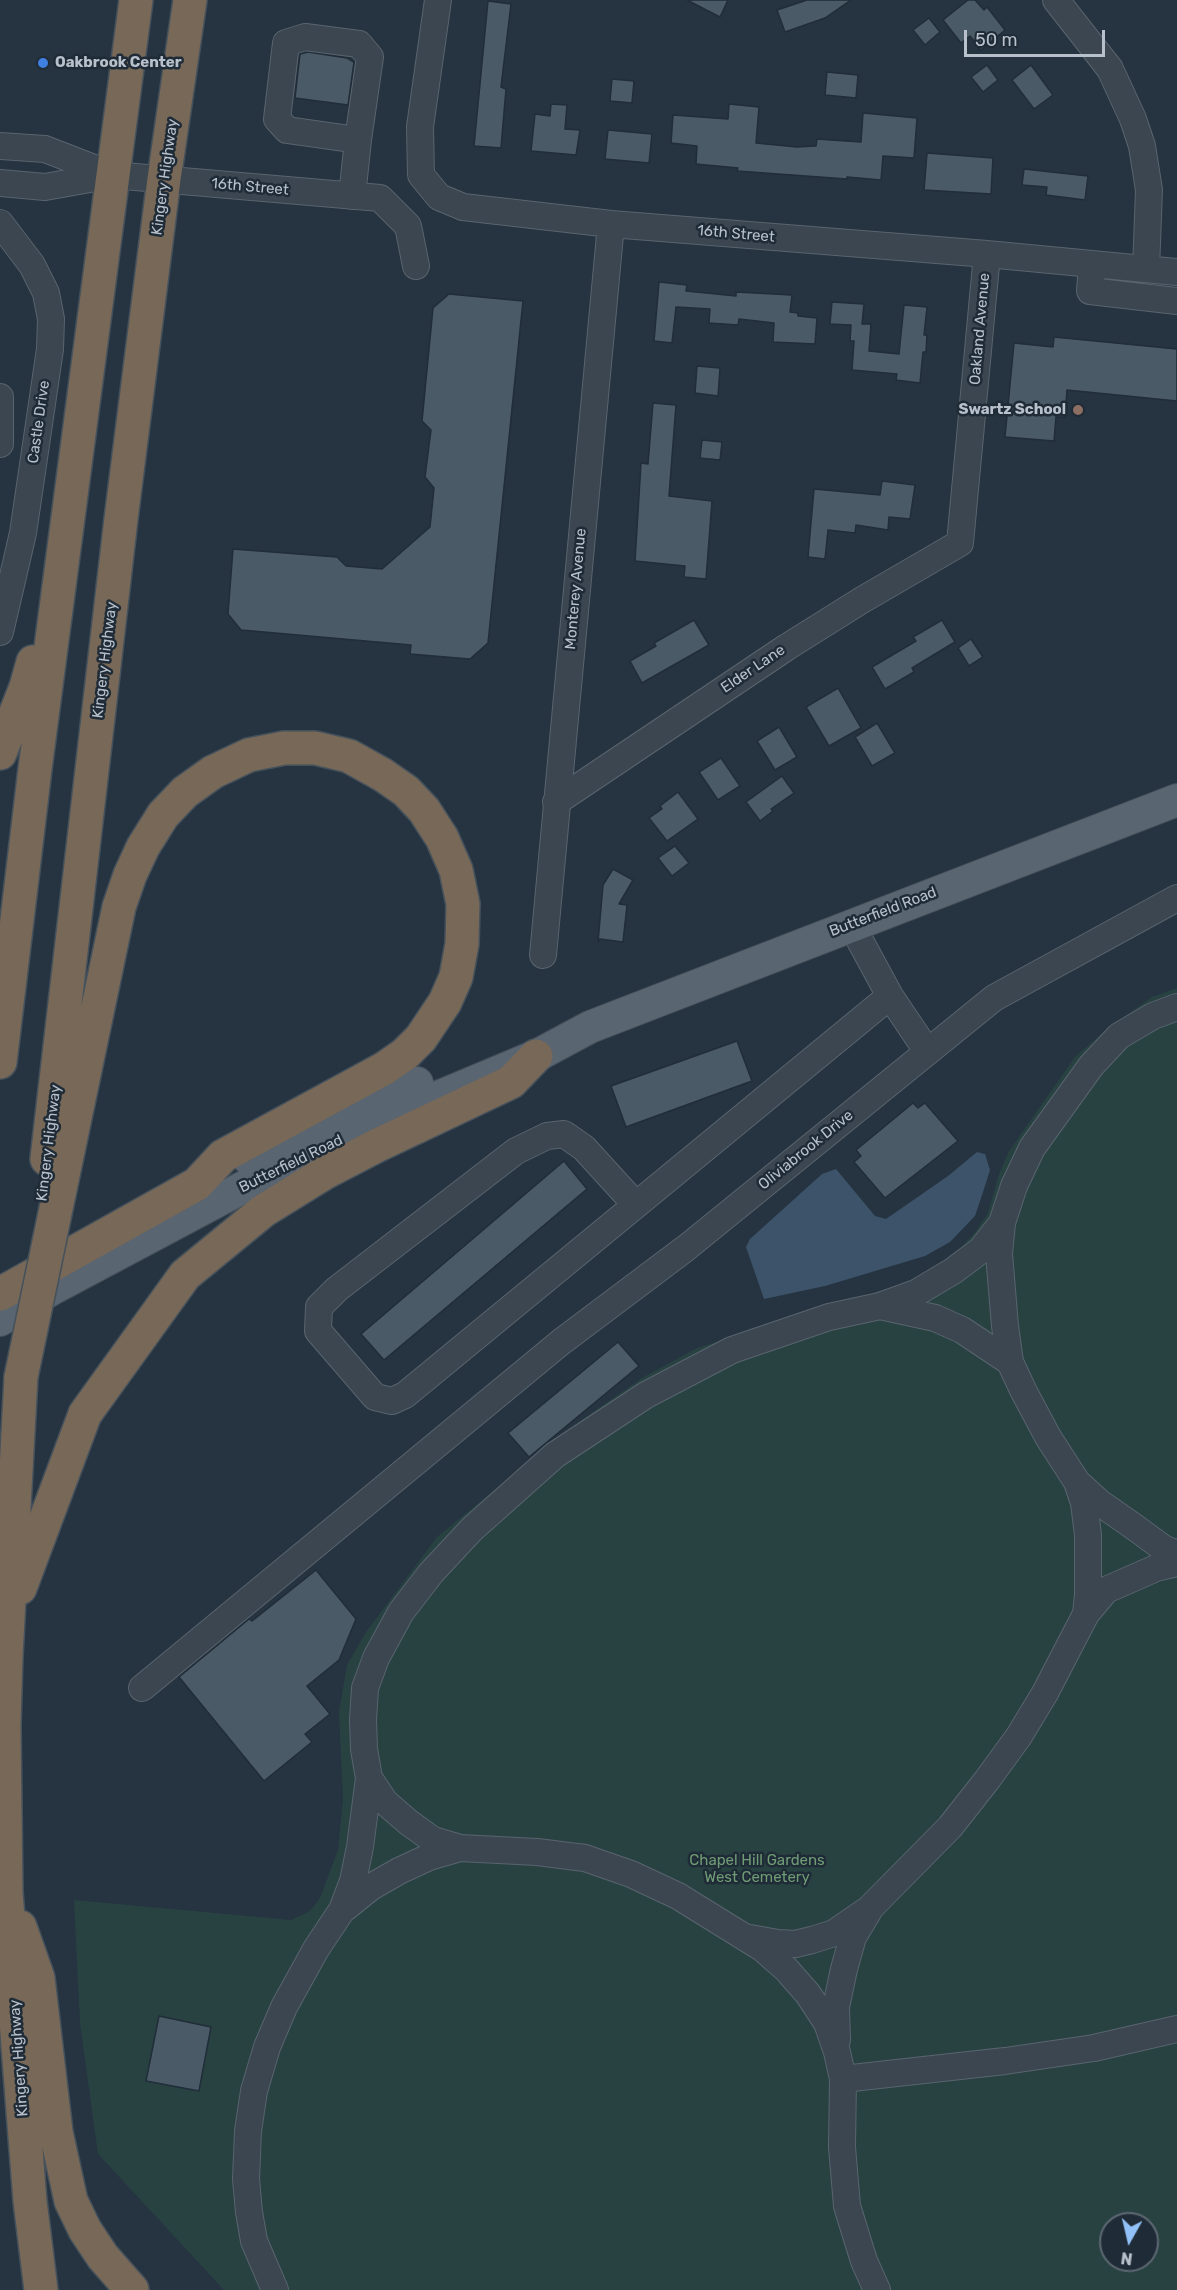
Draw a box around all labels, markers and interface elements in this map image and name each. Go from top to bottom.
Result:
scale bar [967,18,1108,56]
text: 50 m [975,29,1018,51]
place label: Oakbrook Center [55,54,182,72]
marker: Oakbrook Center [36,56,50,70]
street label: Kingery Highway [148,118,182,236]
street label: 16th Street [211,175,289,199]
street label: 16th Street [697,222,775,246]
street label: Oakland Avenue [966,272,994,386]
street label: Castle Drive [24,379,54,465]
place label: Swartz School [958,401,1066,419]
marker: Swartz School [1071,403,1085,417]
street label: Monterey Avenue [562,527,590,651]
street label: Kingery Highway [89,601,121,719]
street label: Elder Lane [717,641,789,697]
street label: Butterfield Road [827,883,939,941]
street label: Kingery Highway [33,1084,65,1202]
street label: Oliviabrook Drive [755,1106,857,1194]
street label: Butterfield Road [236,1131,346,1197]
park label: Chapel Hill Gardens West Cemetery [689,1852,825,1887]
street label: Kingery Highway [6,1999,32,2117]
north arrow [1099,2212,1159,2272]
text: N [1120,2248,1134,2269]

